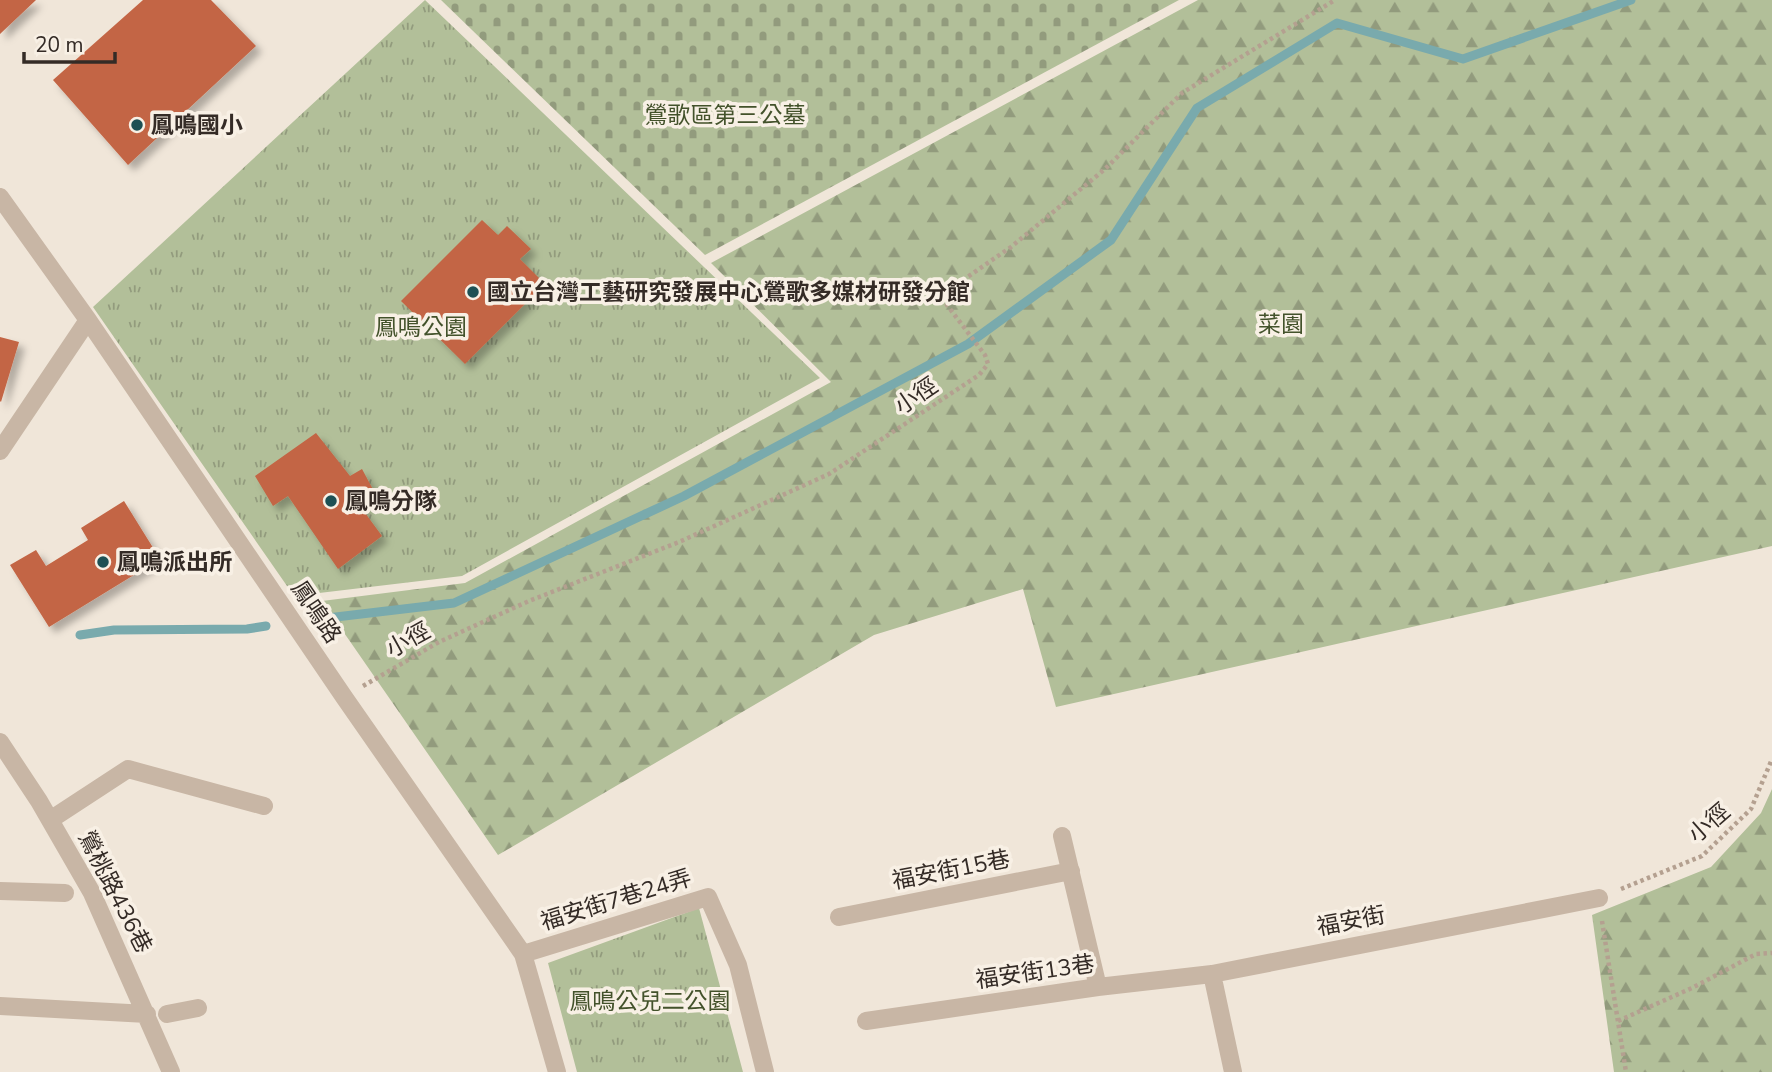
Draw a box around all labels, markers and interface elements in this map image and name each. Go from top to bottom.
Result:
scale bar [24,21,116,65]
text: 20 m [35,31,84,59]
park label: 鶯歌區第三公墓 [645,100,806,131]
place label: 鳳鳴國小 [151,110,243,141]
marker: 鳳鳴國小 [129,117,145,133]
place label: 國立台灣工藝研究發展中心鶯歌多媒材研發分館 [487,277,970,308]
marker: 國立台灣工藝研究發展中心鶯歌多媒材研發分館 [465,284,481,300]
park label: 菜園 [1258,309,1304,340]
park label: 鳳鳴公園 [375,312,467,343]
street label: 小徑 [888,370,944,422]
place label: 鳳鳴分隊 [345,486,437,517]
marker: 鳳鳴分隊 [323,493,339,509]
place label: 鳳鳴派出所 [117,547,232,578]
marker: 鳳鳴派出所 [95,554,111,570]
street label: 鳳鳴路 [284,575,348,649]
street label: 小徑 [380,615,436,665]
street label: 小徑 [1681,796,1737,850]
street label: 鶯桃路436巷 [71,826,159,958]
street label: 福安街15巷 [889,843,1013,897]
street label: 福安街7巷24弄 [537,862,695,938]
street label: 福安街 [1314,899,1388,943]
street label: 福安街13巷 [974,948,1096,996]
park label: 鳳鳴公兒二公園 [570,986,731,1017]

